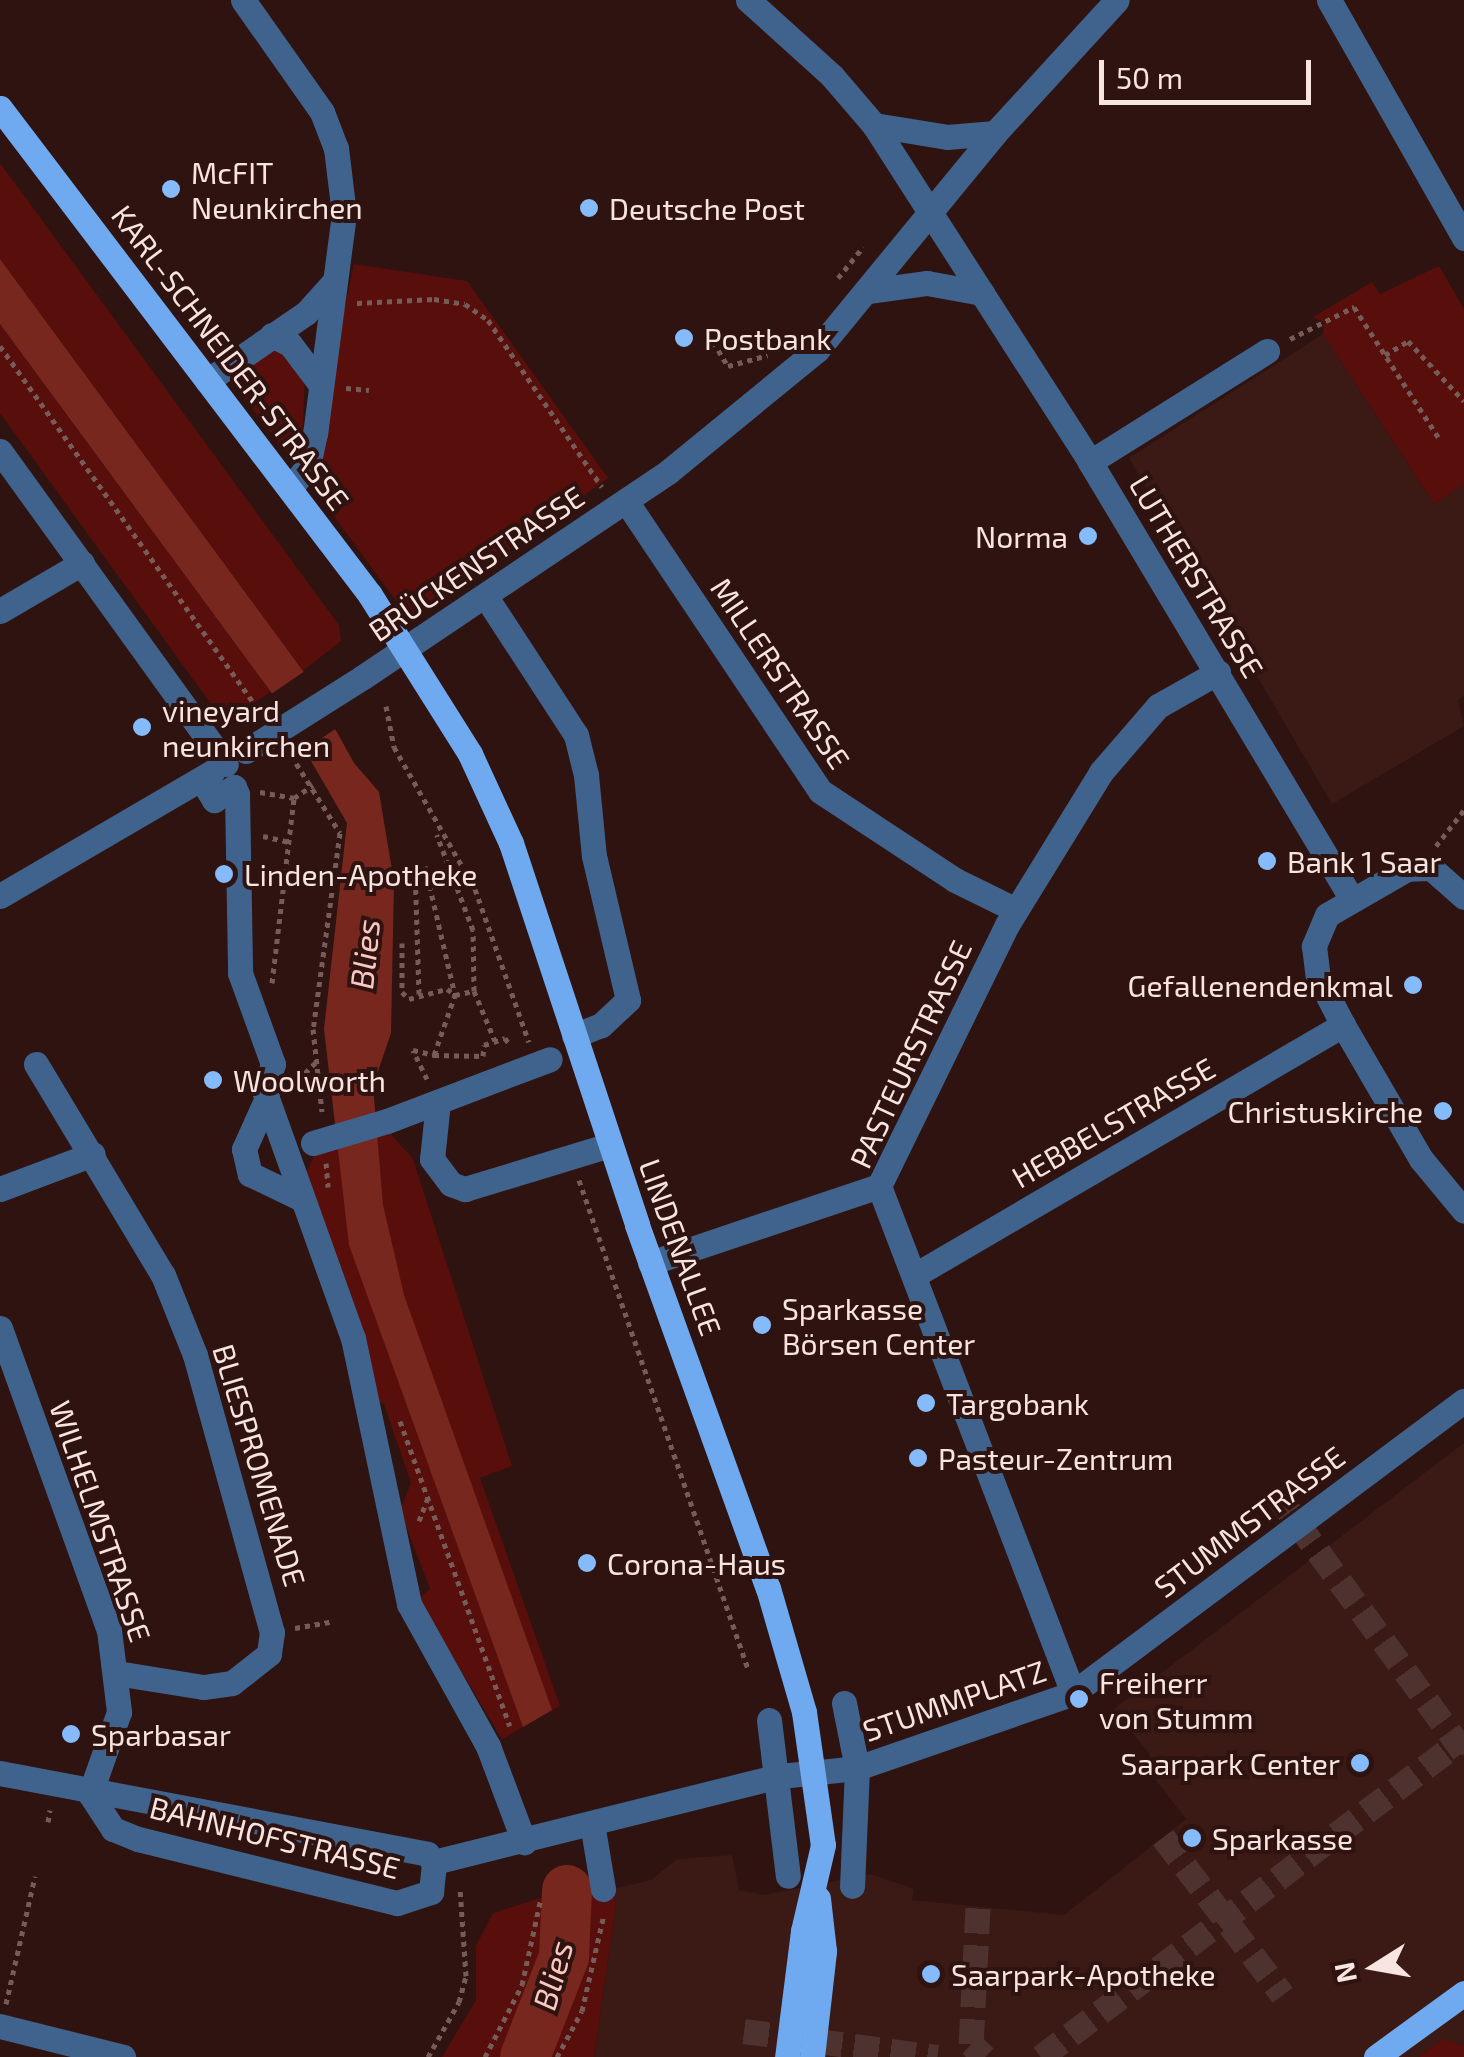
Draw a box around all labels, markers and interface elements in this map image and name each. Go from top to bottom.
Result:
scale bar [1104,40,1316,102]
text: 50 m [1116,59,1183,95]
place label: McFIT Neunkirchen [191,154,363,224]
marker: McFIT Neunkirchen [160,178,182,200]
place label: Deutsche Post [609,190,805,226]
marker: Deutsche Post [578,197,600,219]
street label: KARL-SCHNEIDER-STRASSE [105,198,357,516]
place label: Postbank [704,320,831,356]
marker: Postbank [673,327,695,349]
street label: LUTHERSTRASSE [1122,468,1272,684]
street label: BRÜCKENSTRASSE [362,478,590,648]
place label: Norma [975,518,1068,554]
marker: Norma [1077,525,1099,547]
street label: MILLERSTRASSE [704,571,858,775]
place label: vineyard neunkirchen [162,692,330,762]
marker: vineyard neunkirchen [131,716,153,738]
place label: Bank 1 Saar [1287,843,1442,879]
marker: Bank 1 Saar [1256,850,1278,872]
place label: Linden-Apotheke [244,856,477,892]
marker: Linden-Apotheke [213,863,235,885]
water label: Blies [341,917,387,991]
street label: PASTEURSTRASSE [842,935,978,1173]
place label: Gefallenendenkmal [1128,967,1393,1003]
marker: Gefallenendenkmal [1402,974,1424,996]
street label: HEBBELSTRASSE [1005,1049,1221,1195]
place label: Woolworth [233,1062,386,1098]
marker: Woolworth [202,1069,224,1091]
place label: Christuskirche [1227,1093,1423,1129]
marker: Christuskirche [1432,1100,1454,1122]
street label: LINDENALLEE [632,1154,730,1340]
place label: Sparkasse Börsen Center [782,1290,975,1360]
marker: Sparkasse Börsen Center [751,1314,773,1336]
street label: BLIESPROMENADE [206,1340,314,1590]
place label: Targobank [946,1385,1089,1421]
marker: Targobank [915,1392,937,1414]
street label: WILHELMSTRASSE [43,1396,159,1646]
street label: STUMMSTRASSE [1147,1438,1351,1604]
place label: Pasteur-Zentrum [938,1440,1173,1476]
marker: Pasteur-Zentrum [907,1447,929,1469]
place label: Corona-Haus [607,1545,786,1581]
marker: Corona-Haus [576,1552,598,1574]
street label: STUMMPLATZ [858,1652,1050,1748]
place label: Freiherr von Stumm [1099,1664,1254,1734]
marker: Freiherr von Stumm [1068,1688,1090,1710]
place label: Sparbasar [91,1716,231,1752]
marker: Sparbasar [60,1723,82,1745]
place label: Saarpark Center [1120,1745,1340,1781]
marker: Saarpark Center [1349,1752,1371,1774]
street label: BAHNHOFSTRASSE [146,1788,404,1886]
place label: Sparkasse [1212,1820,1353,1856]
marker: Sparkasse [1181,1827,1203,1849]
north arrow [1324,1917,1424,2017]
water label: Blies [524,1936,580,2014]
place label: Saarpark-Apotheke [951,1956,1216,1992]
text: N [1326,1960,1363,1986]
marker: Saarpark-Apotheke [920,1963,942,1985]

